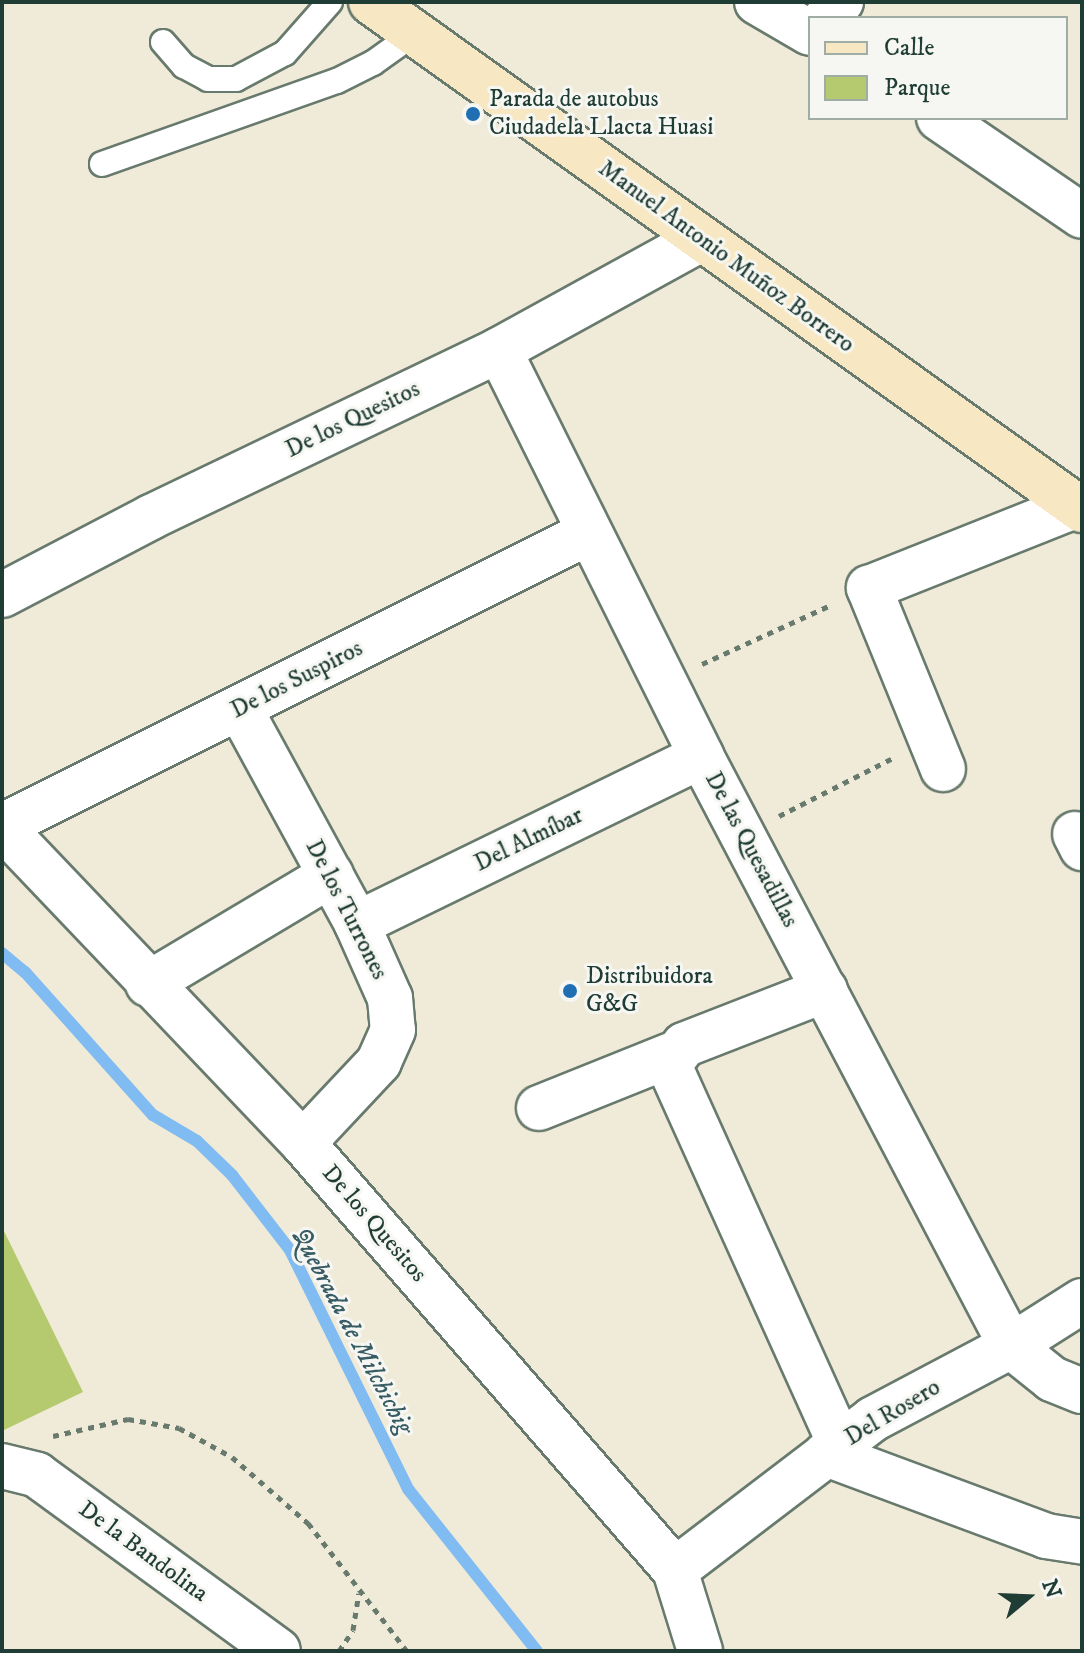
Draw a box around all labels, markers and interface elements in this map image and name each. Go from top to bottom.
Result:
legend [808,16,1068,120]
text: Calle [884,33,934,63]
text: Parque [884,73,950,103]
place label: Parada de autobus Ciudadela Llacta Huasi [489,86,713,142]
marker: Parada de autobus Ciudadela Llacta Huasi [464,105,482,123]
street label: Manuel Antonio Muñoz Borrero [593,155,859,359]
street label: De los Quesitos [281,375,425,465]
street label: De los Suspiros [226,634,368,726]
street label: De las Quesadillas [698,767,804,933]
street label: Del Almíbar [470,801,588,879]
street label: De los Turrones [298,835,394,985]
place label: Distribuidora G&G [586,963,713,1019]
marker: Distribuidora G&G [561,982,579,1000]
street label: De los Quesitos [315,1160,433,1288]
water label: Quebrada de Milchichig [284,1222,420,1440]
street label: Del Rosero [840,1373,946,1453]
street label: De la Bandolina [73,1495,213,1609]
north arrow [988,1557,1068,1637]
text: N [1035,1576,1067,1602]

